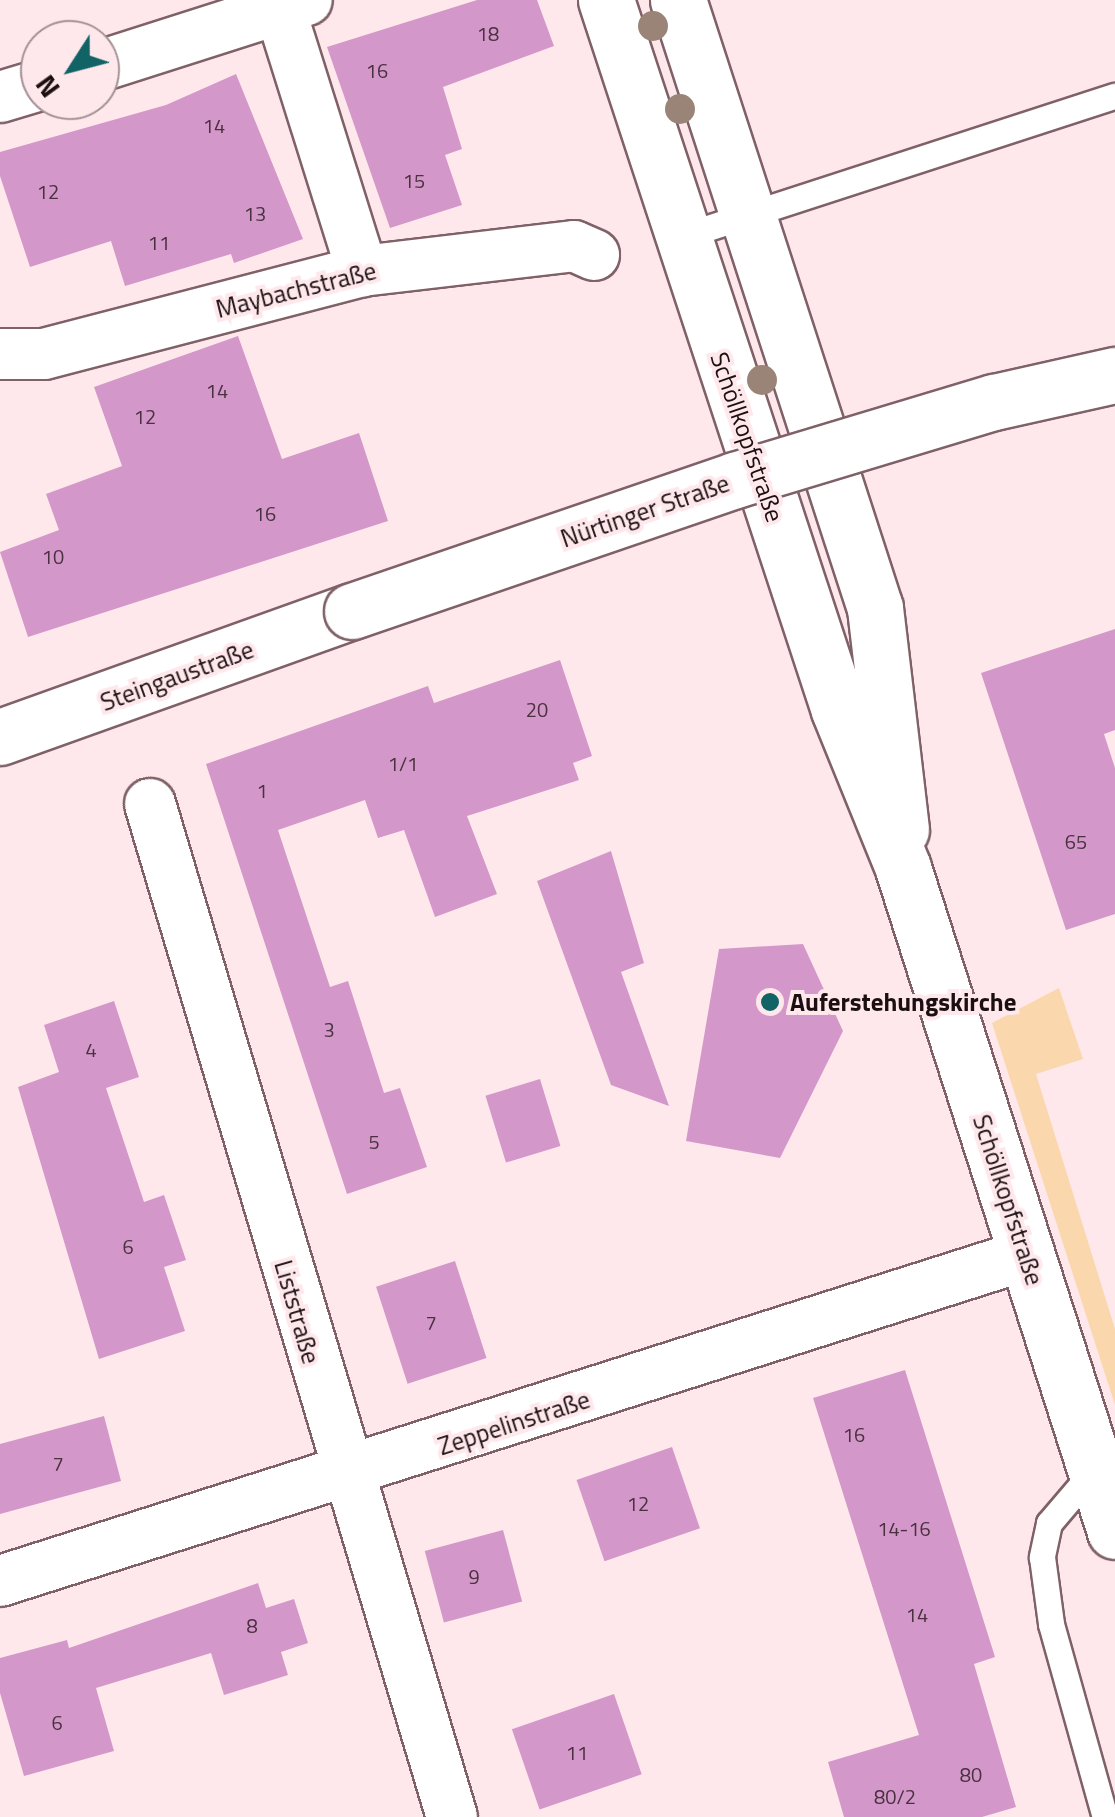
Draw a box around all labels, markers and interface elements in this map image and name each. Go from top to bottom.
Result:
north arrow [20,20,120,120]
house number: 18 [477,21,499,45]
house number: 16 [366,58,388,82]
text: N [24,66,70,107]
house number: 14 [203,113,225,137]
house number: 15 [403,168,425,192]
house number: 12 [37,179,59,203]
house number: 13 [244,201,266,225]
house number: 11 [148,230,170,254]
street label: Maybachstraße [213,256,379,324]
street label: Schöllkopfstraße [704,348,790,526]
house number: 14 [206,378,228,402]
house number: 12 [134,404,156,428]
street label: Nürtinger Straße [557,468,733,554]
house number: 16 [254,501,276,525]
house number: 10 [42,544,64,568]
street label: Steingaustraße [96,634,258,718]
house number: 20 [526,697,548,721]
house number: 1/1 [388,751,418,775]
house number: 1 [256,778,268,802]
house number: 65 [1065,829,1087,853]
place label: Auferstehungskirche [790,987,1016,1017]
marker: Auferstehungskirche [759,991,781,1013]
house number: 3 [323,1017,335,1041]
house number: 4 [85,1037,97,1061]
street label: Schöllkopfstraße [966,1111,1050,1289]
house number: 5 [368,1129,380,1153]
house number: 6 [122,1234,134,1258]
street label: Liststraße [268,1257,326,1367]
house number: 7 [425,1310,437,1334]
street label: Zeppelinstraße [434,1384,594,1462]
house number: 16 [843,1422,865,1446]
house number: 7 [52,1451,64,1475]
house number: 12 [627,1491,649,1515]
house number: 14-16 [877,1516,931,1540]
house number: 9 [468,1564,480,1588]
house number: 14 [906,1602,928,1626]
house number: 8 [246,1613,258,1637]
house number: 6 [51,1710,63,1734]
house number: 11 [566,1740,588,1764]
house number: 80 [960,1762,982,1786]
house number: 80/2 [874,1784,916,1808]

